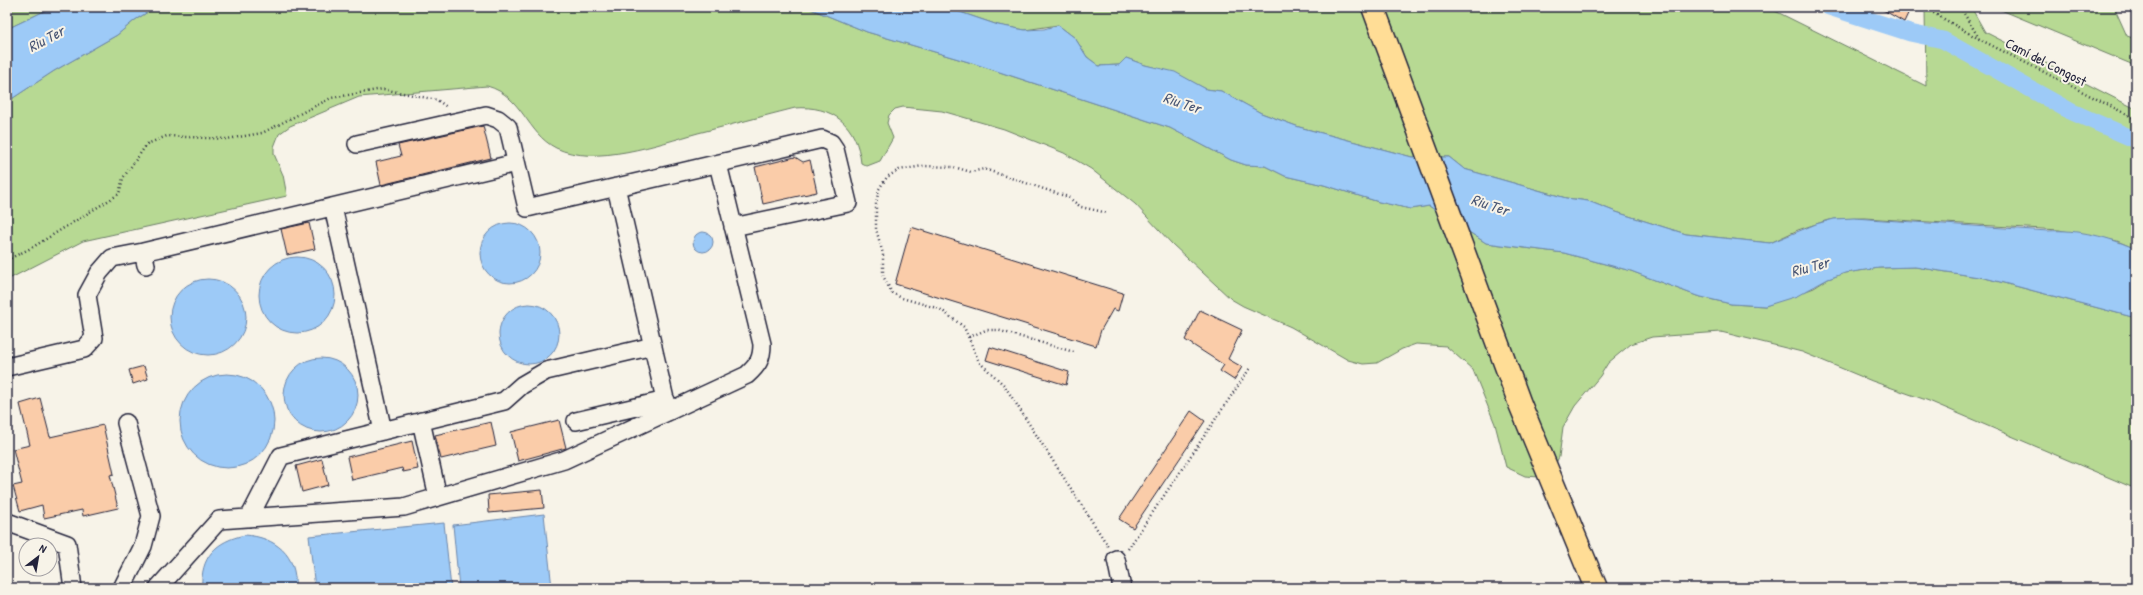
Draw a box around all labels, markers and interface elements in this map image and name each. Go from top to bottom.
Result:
water label: Riu Ter [24,19,70,57]
street label: Camí del Congost [2002,33,2090,91]
water label: Riu Ter [1161,87,1206,119]
water label: Riu Ter [1469,189,1514,221]
water label: Riu Ter [1789,251,1833,282]
north arrow [18,537,58,577]
text: N [37,541,49,556]

